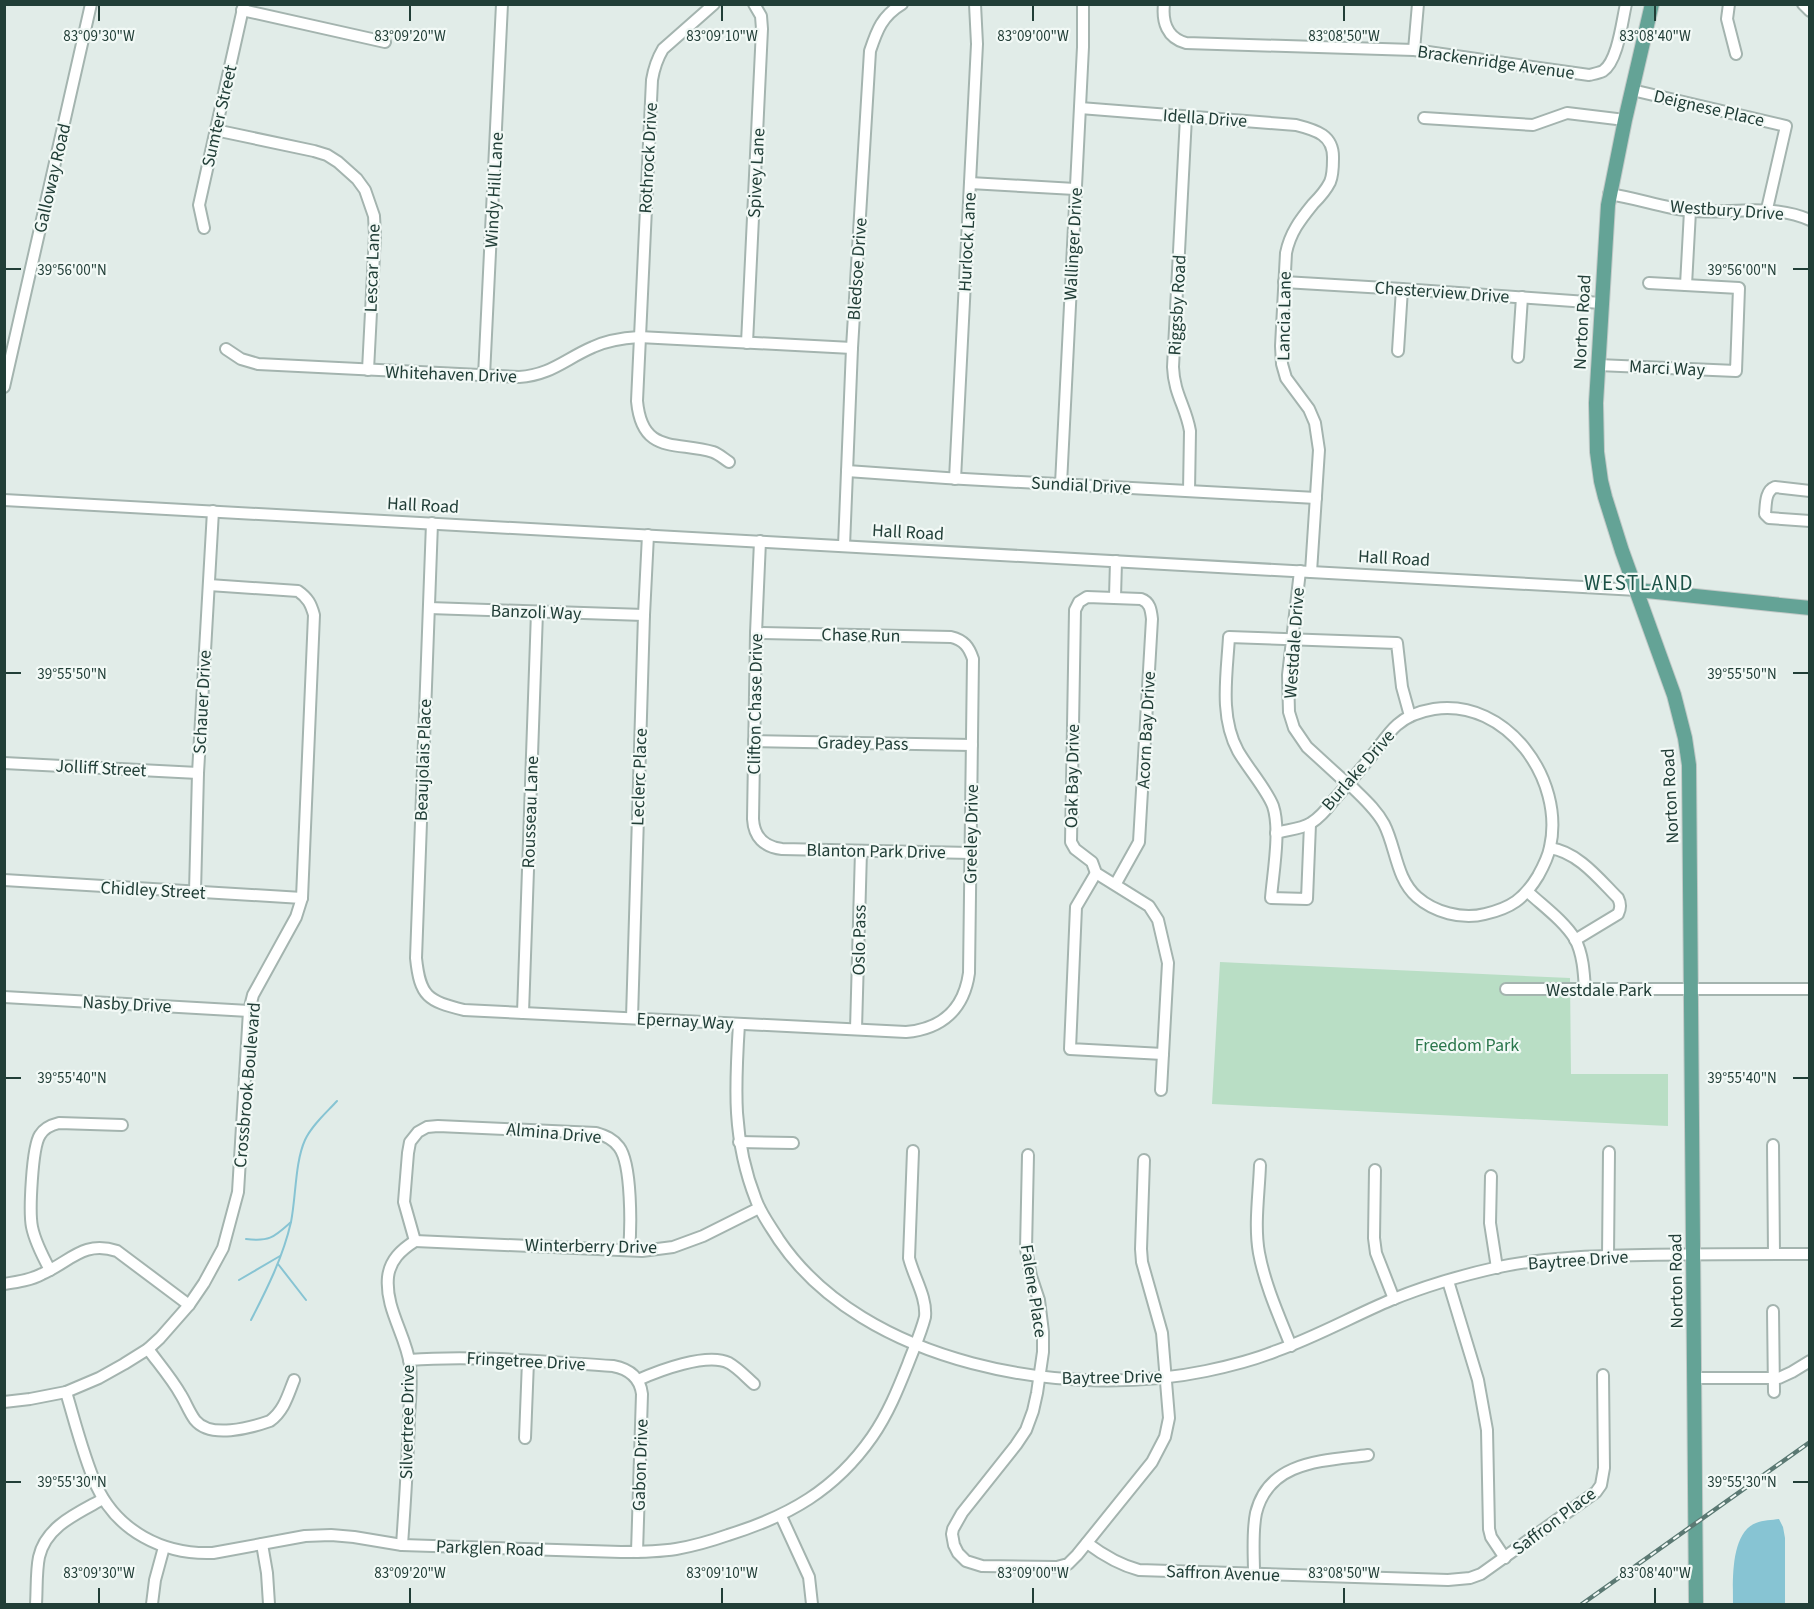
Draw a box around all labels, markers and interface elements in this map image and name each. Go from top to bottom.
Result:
text: 83°09'30"W [63,26,135,47]
text: 83°09'20"W [374,26,446,47]
text: 83°09'10"W [686,26,758,47]
text: 83°09'00"W [997,26,1069,47]
text: 83°08'50"W [1308,26,1380,47]
text: 83°08'40"W [1619,26,1691,47]
street label: Brackenridge Avenue [1416,39,1576,86]
street label: Sumter Street [196,63,243,170]
street label: Deignese Place [1651,84,1767,133]
street label: Rothrock Drive [633,102,664,214]
street label: Idella Drive [1162,103,1248,134]
street label: Galloway Road [28,121,77,235]
street label: Spivey Lane [742,127,771,219]
street label: Windy Hill Lane [479,131,510,249]
street label: Wallinger Drive [1058,187,1089,301]
street label: Hurlock Lane [952,192,983,292]
street label: Westbury Drive [1669,194,1785,227]
street label: Bledsoe Drive [841,217,874,321]
street label: Lescar Lane [358,223,387,313]
street label: Riggsby Road [1162,254,1193,356]
text: 39°56'00"N [37,260,107,281]
text: 39°56'00"N [1707,260,1777,281]
street label: Lancia Lane [1271,271,1298,361]
street label: Norton Road [1568,274,1597,370]
street label: Chesterview Drive [1374,275,1510,310]
street label: Marci Way [1628,354,1706,383]
street label: Whitehaven Drive [385,360,517,389]
street label: Sundial Drive [1030,470,1132,501]
street label: Hall Road [386,491,460,520]
street label: Hall Road [871,518,945,547]
street label: Hall Road [1357,544,1431,573]
district label: WESTLAND [1584,568,1694,598]
street label: Westdale Drive [1278,587,1311,699]
street label: Banzoli Way [490,598,582,627]
street label: Chase Run [821,622,901,649]
street label: Clifton Chase Drive [742,633,769,775]
street label: Schauer Drive [187,649,218,755]
text: 39°55'50"N [37,664,107,685]
text: 39°55'50"N [1707,664,1777,685]
street label: Acorn Bay Drive [1131,671,1162,789]
street label: Beaujolais Place [409,698,438,822]
street label: Oak Bay Drive [1059,724,1086,828]
street label: Burlake Drive [1316,724,1401,816]
street label: Leclerc Place [625,728,654,826]
street label: Gradey Pass [817,730,908,757]
street label: Norton Road [1656,748,1685,844]
street label: Jolliff Street [55,754,147,783]
street label: Rousseau Lane [516,755,545,869]
street label: Greeley Drive [958,784,985,884]
street label: Blanton Park Drive [806,838,946,865]
street label: Chidley Street [100,875,206,906]
street label: Oslo Pass [846,904,873,976]
street label: Westdale Park [1546,978,1652,1003]
street label: Nasby Drive [82,990,172,1019]
street label: Crossbrook Boulevard [228,1001,267,1169]
street label: Epernay Way [636,1006,735,1037]
park label: Freedom Park [1415,1033,1519,1058]
text: 39°55'40"N [37,1068,107,1089]
text: 39°55'40"N [1707,1068,1777,1089]
street label: Almina Drive [505,1117,603,1150]
street label: Winterberry Drive [525,1233,657,1260]
street label: Norton Road [1663,1233,1690,1329]
street label: Falene Place [1014,1243,1053,1339]
street label: Baytree Drive [1527,1245,1629,1276]
street label: Fringetree Drive [466,1346,586,1377]
street label: Silvertree Drive [394,1364,421,1480]
street label: Baytree Drive [1061,1364,1163,1391]
street label: Gabon Drive [626,1418,655,1512]
text: 39°55'30"N [37,1472,107,1493]
text: 39°55'30"N [1707,1472,1777,1493]
street label: Saffron Place [1507,1482,1601,1561]
street label: Parkglen Road [436,1534,544,1563]
street label: Saffron Avenue [1166,1559,1280,1588]
text: 83°09'30"W [63,1563,135,1584]
text: 83°09'20"W [374,1563,446,1584]
text: 83°09'10"W [686,1563,758,1584]
text: 83°09'00"W [997,1563,1069,1584]
text: 83°08'50"W [1308,1563,1380,1584]
text: 83°08'40"W [1619,1563,1691,1584]

